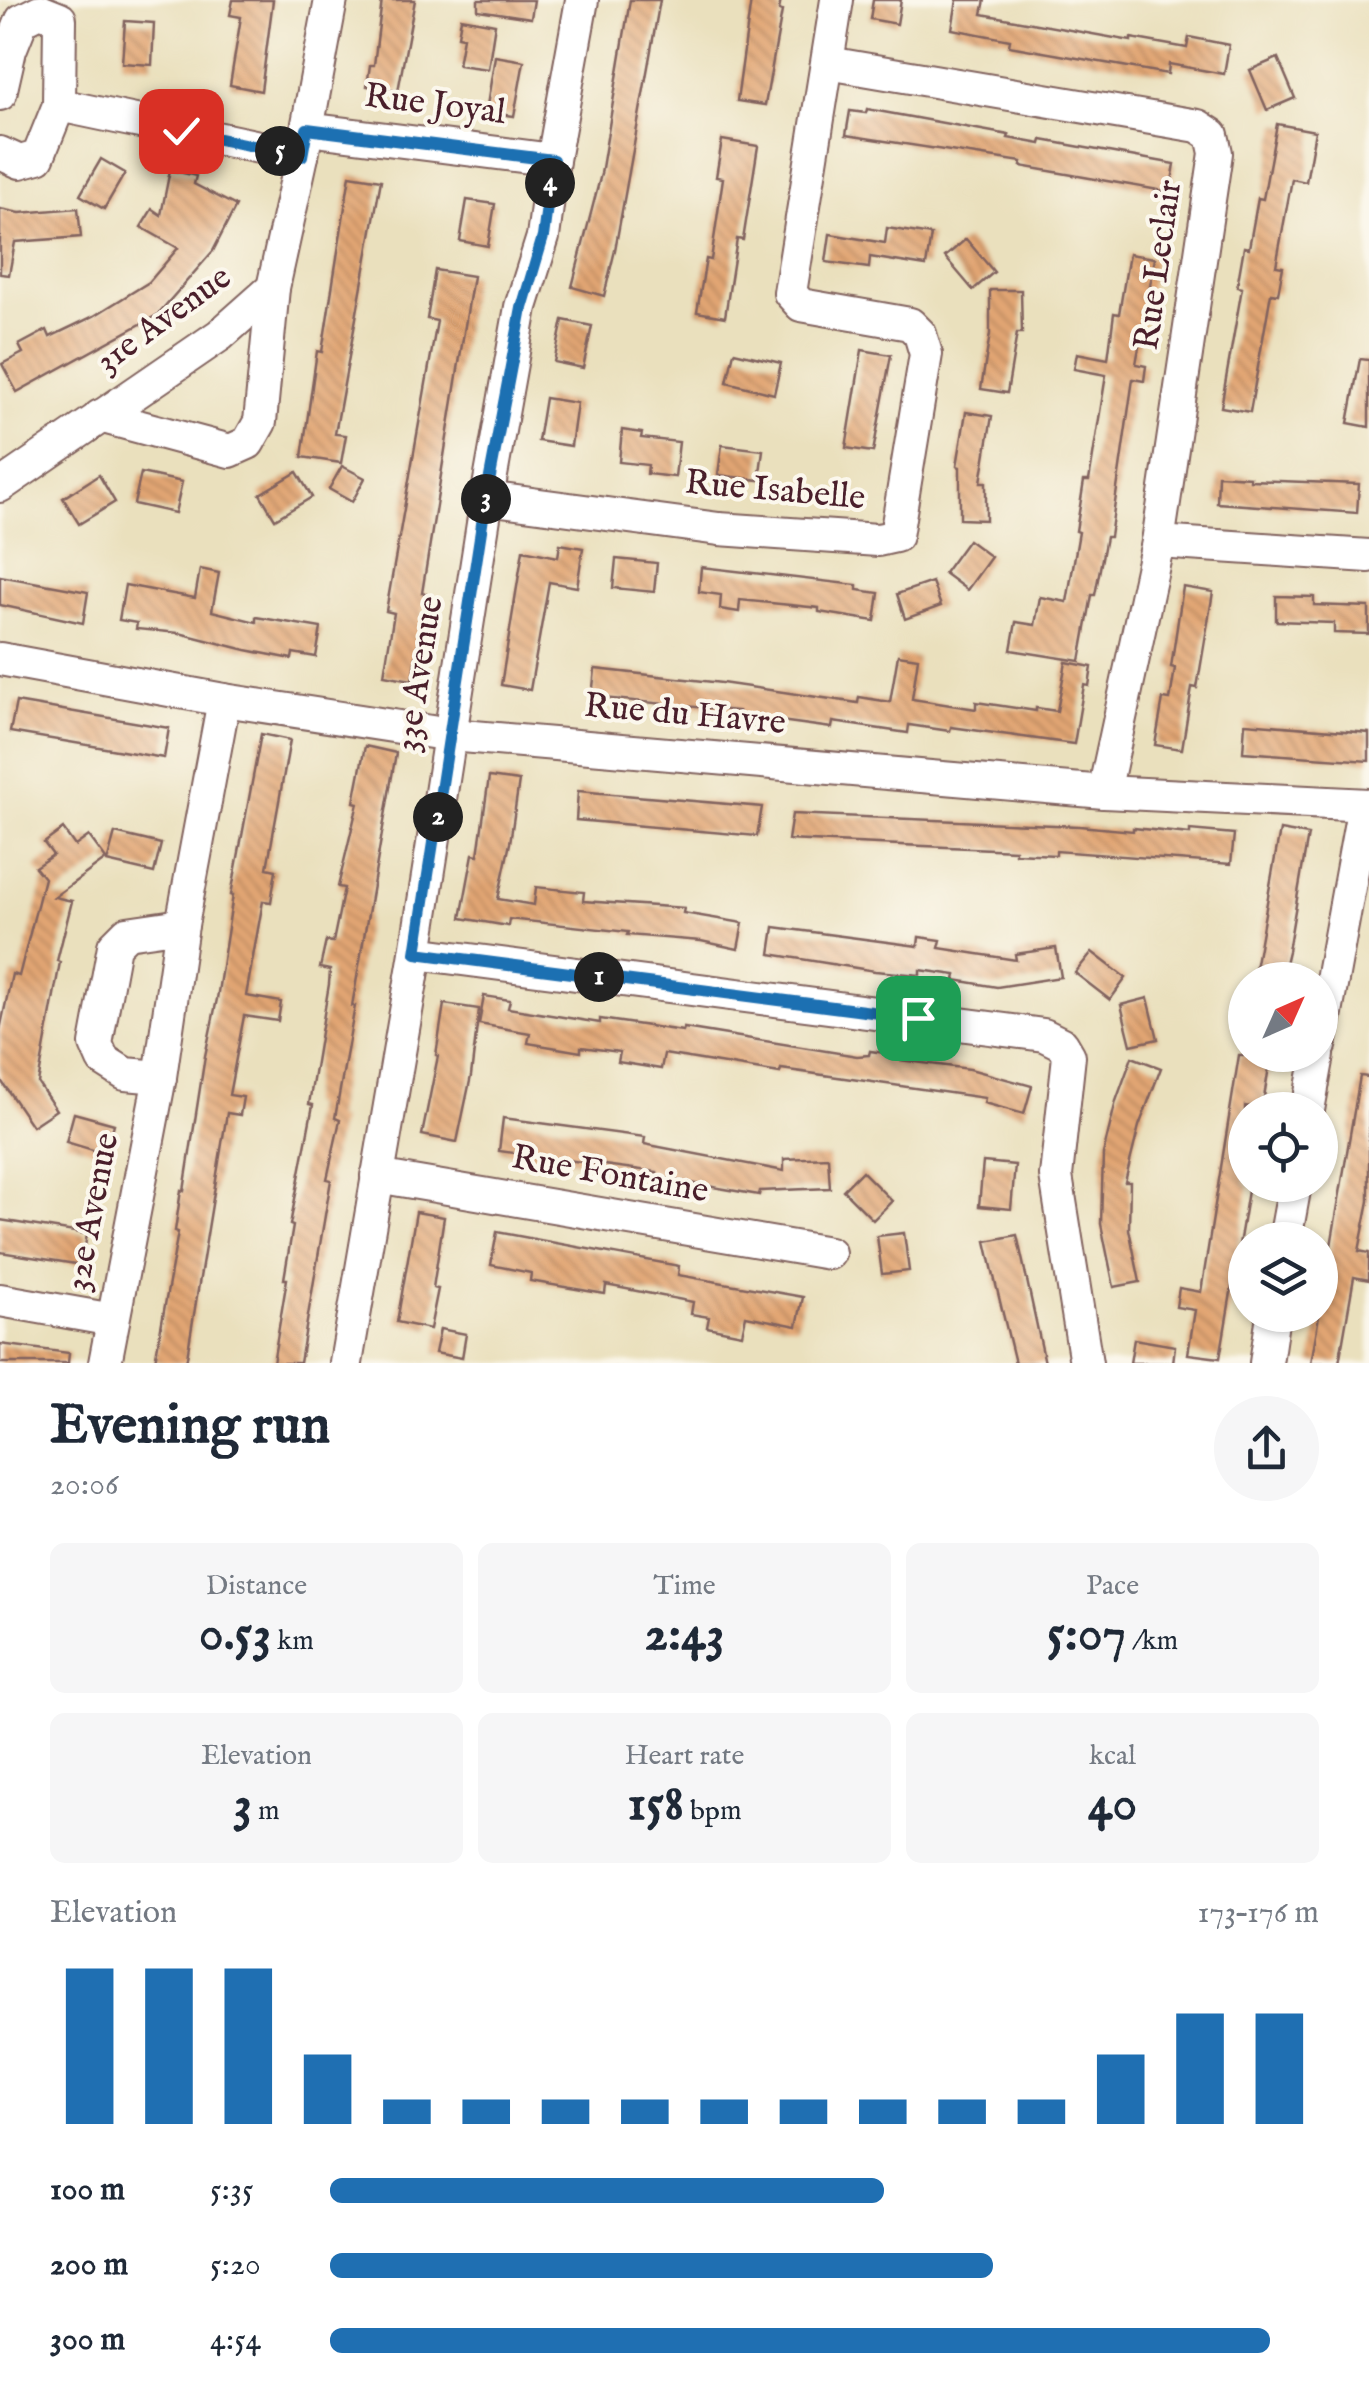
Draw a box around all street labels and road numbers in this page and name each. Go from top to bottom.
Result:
street label: Rue Joyal [362,74,509,136]
street label: Rue Leclair [1125,177,1193,353]
street label: 31e Avenue [87,256,241,384]
street label: Rue Isabelle [683,461,867,521]
street label: 33e Avenue [386,593,454,755]
street label: Rue du Havre [582,684,788,746]
street label: 32e Avenue [56,1129,130,1295]
street label: Rue Fontaine [508,1136,712,1214]

